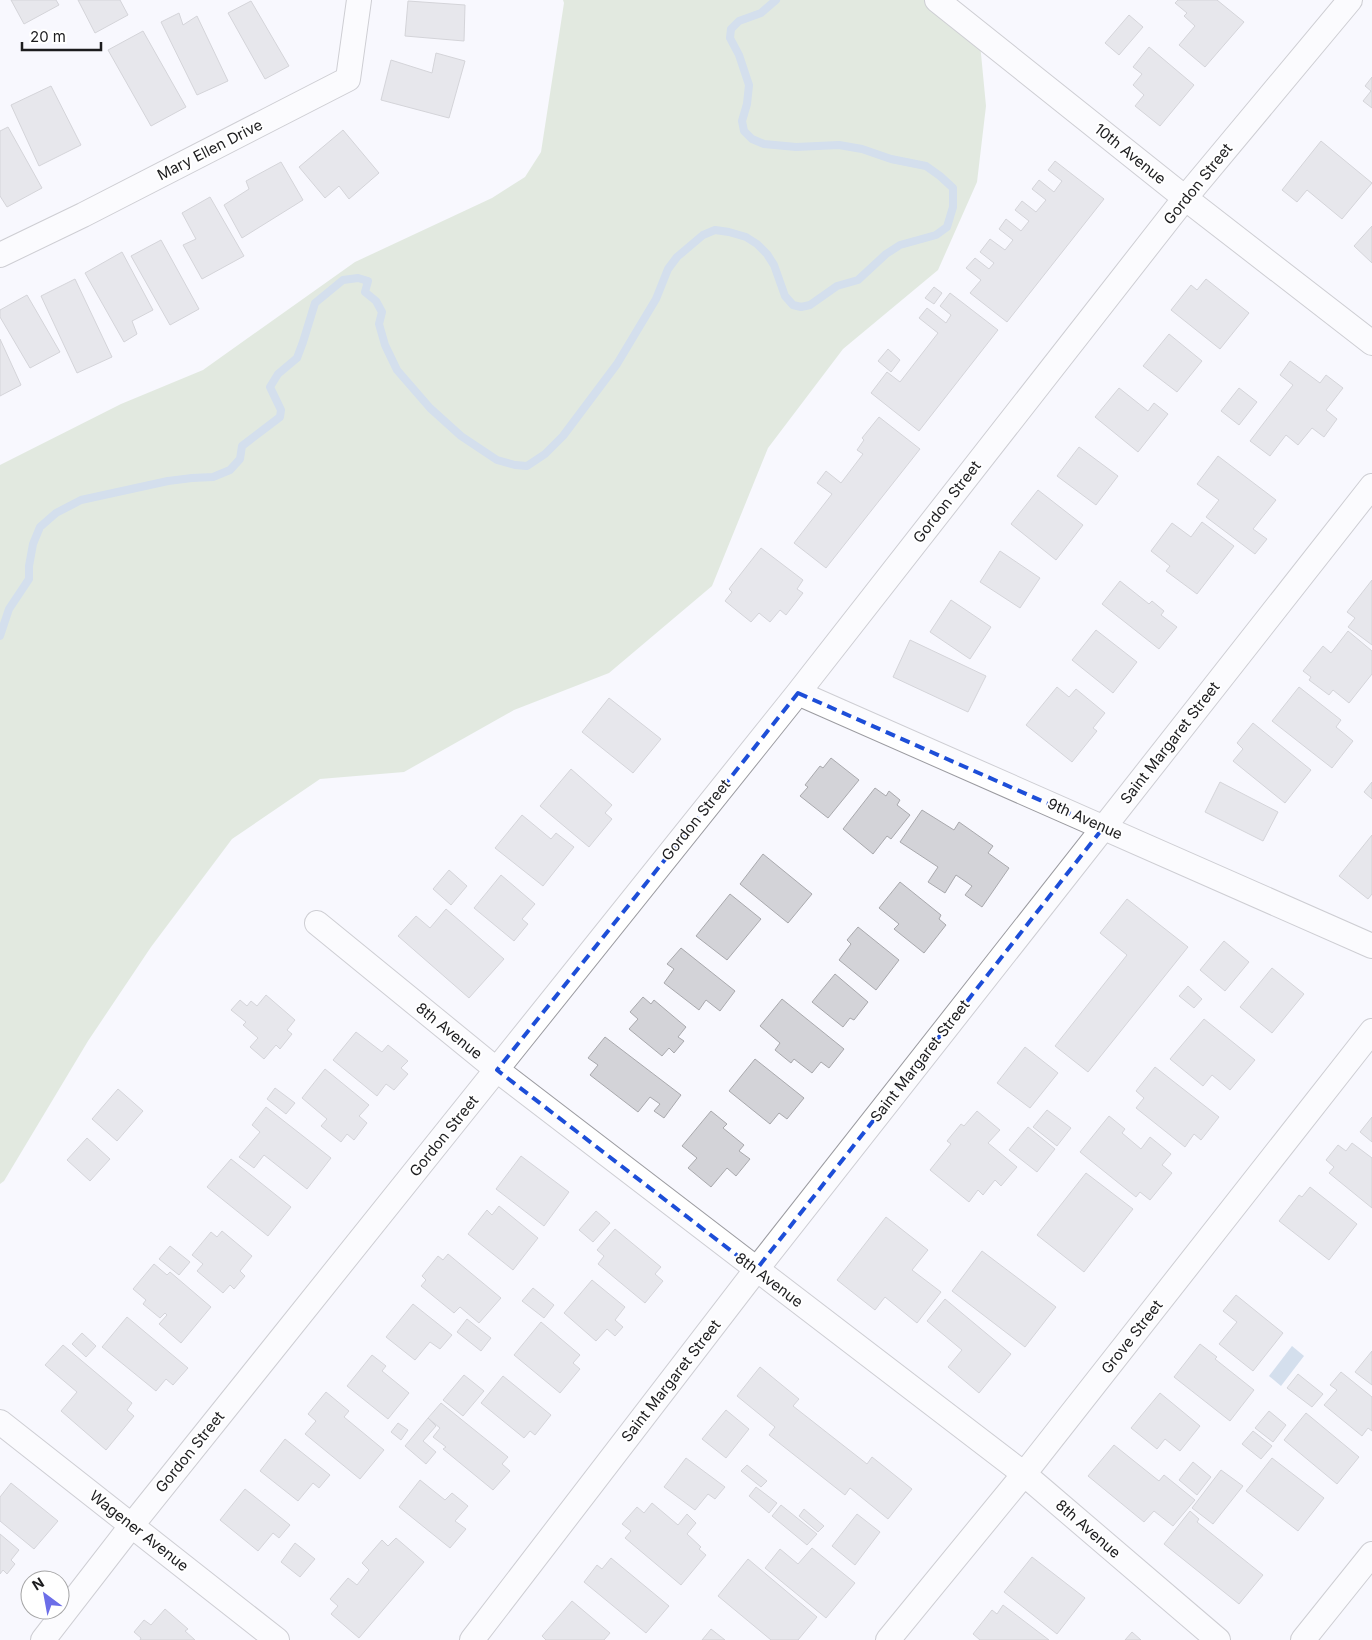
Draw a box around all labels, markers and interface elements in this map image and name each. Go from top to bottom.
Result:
scale bar [22,20,101,52]
text: 20 m [30,27,66,46]
street label: Mary Ellen Drive [154,115,266,184]
street label: 10th Avenue [1091,119,1170,188]
street label: Gordon Street [1159,139,1236,228]
street label: Gordon Street [909,457,985,547]
street label: Saint Margaret Street [1116,678,1223,808]
street label: Gordon Street [657,775,734,864]
street label: 9th Avenue [1045,794,1126,844]
street label: Saint Margaret Street [866,996,973,1126]
street label: 8th Avenue [412,998,486,1063]
street label: Gordon Street [405,1091,482,1180]
street label: 8th Avenue [732,1248,807,1311]
street label: Grove Street [1097,1296,1166,1377]
street label: Saint Margaret Street [617,1316,724,1446]
street label: Gordon Street [151,1407,228,1496]
street label: Wagener Avenue [86,1486,193,1575]
street label: 8th Avenue [1052,1495,1125,1562]
north arrow [20,1570,70,1620]
text: N [29,1574,47,1594]

